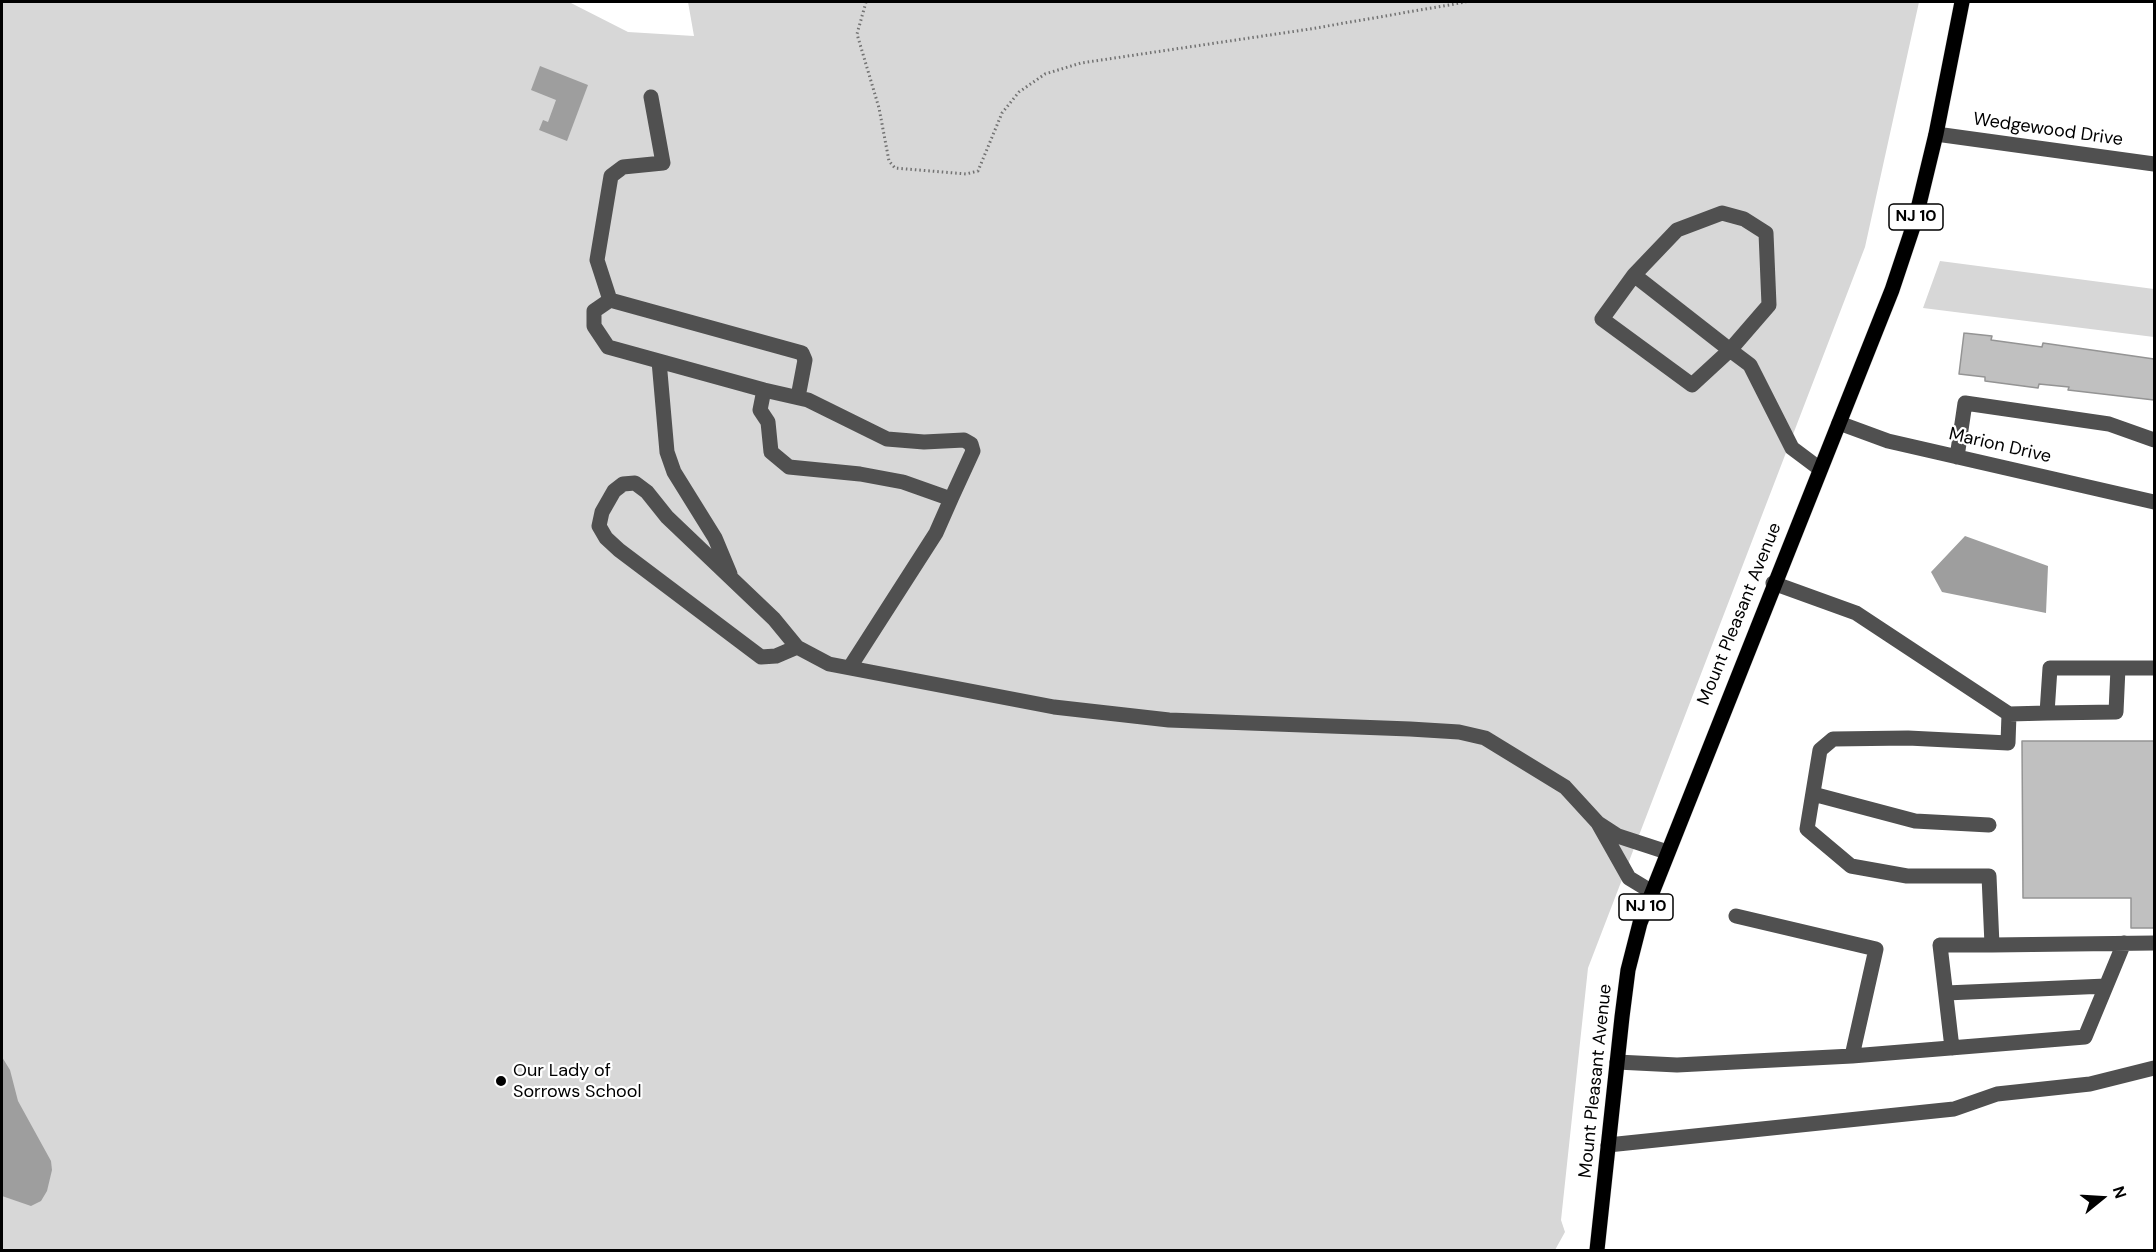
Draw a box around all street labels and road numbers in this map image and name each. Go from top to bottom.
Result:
street label: Wedgewood Drive [1972,109,2124,151]
road number: NJ 10 [1889,204,1943,230]
street label: Marion Drive [1947,424,2053,468]
street label: Mount Pleasant Avenue [1693,520,1787,708]
road number: NJ 10 [1619,894,1673,920]
street label: Mount Pleasant Avenue [1575,983,1617,1179]

